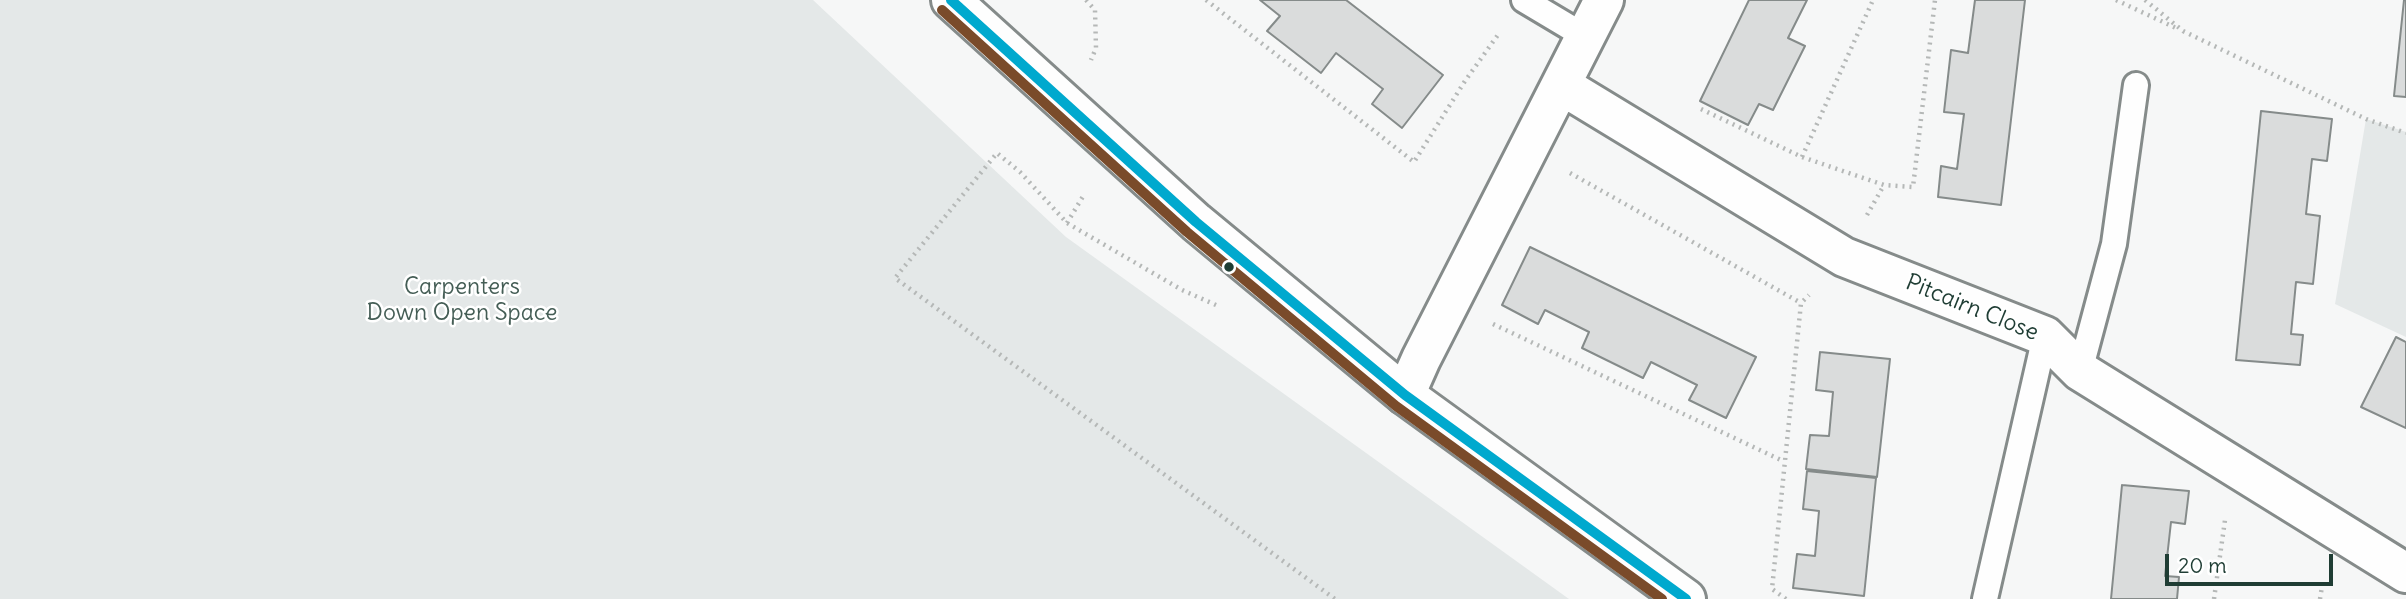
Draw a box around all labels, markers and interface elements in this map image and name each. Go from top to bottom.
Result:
unlabelled marker [1222,260,1236,274]
street label: Pitcairn Close [1902,269,2042,347]
park label: Carpenters Down Open Space [367,273,557,327]
scale bar [2168,540,2336,584]
text: 20 m [2178,552,2227,579]

